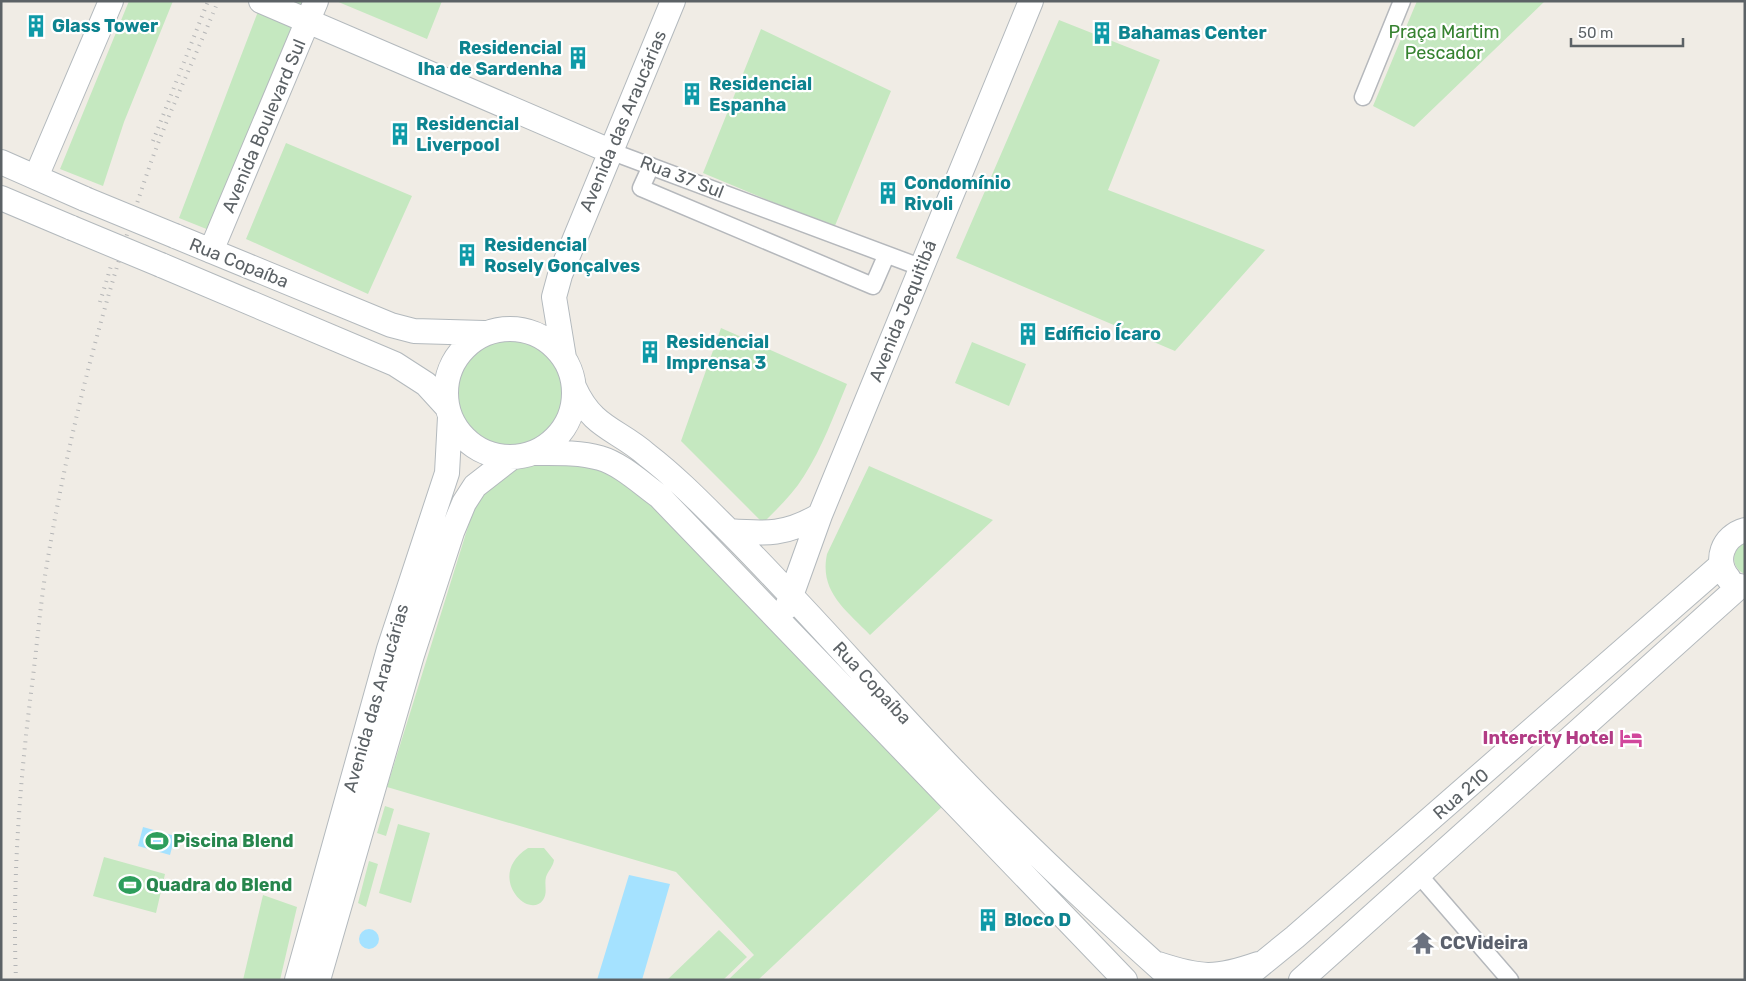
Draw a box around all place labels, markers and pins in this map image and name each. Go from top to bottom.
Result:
building icon: Glass Tower [23,13,49,39]
place label: Glass Tower [52,15,158,37]
building icon: Bahamas Center [1089,20,1115,46]
place label: Bahamas Center [1118,22,1267,44]
place label: Residencial Iha de Sardenha [418,37,562,80]
building icon: Residencial Iha de Sardenha [565,45,591,71]
place label: Residencial Espanha [709,73,812,116]
building icon: Residencial Espanha [679,81,705,107]
place label: Residencial Liverpool [416,113,519,156]
building icon: Residencial Liverpool [387,121,413,147]
place label: Condomínio Rivoli [904,172,1011,215]
building icon: Condomínio Rivoli [875,180,901,206]
place label: Residencial Rosely Gonçalves [484,234,640,277]
building icon: Residencial Rosely Gonçalves [454,242,480,268]
building icon: Edíficio Ícaro [1015,321,1041,347]
place label: Edíficio Ícaro [1044,323,1161,345]
place label: Residencial Imprensa 3 [666,331,769,374]
building icon: Residencial Imprensa 3 [637,339,663,365]
hotel icon: Intercity Hotel [1618,725,1644,751]
place label: Intercity Hotel [1483,727,1614,749]
sports icon: Piscina Blend [144,828,170,854]
place label: Piscina Blend [173,830,294,852]
sports icon: Quadra do Blend [117,872,143,898]
place label: Quadra do Blend [146,874,292,896]
building icon: Bloco D [975,907,1001,933]
place label: Bloco D [1004,909,1071,931]
temple icon: CCVideira [1410,930,1436,956]
place label: CCVideira [1440,932,1528,954]

